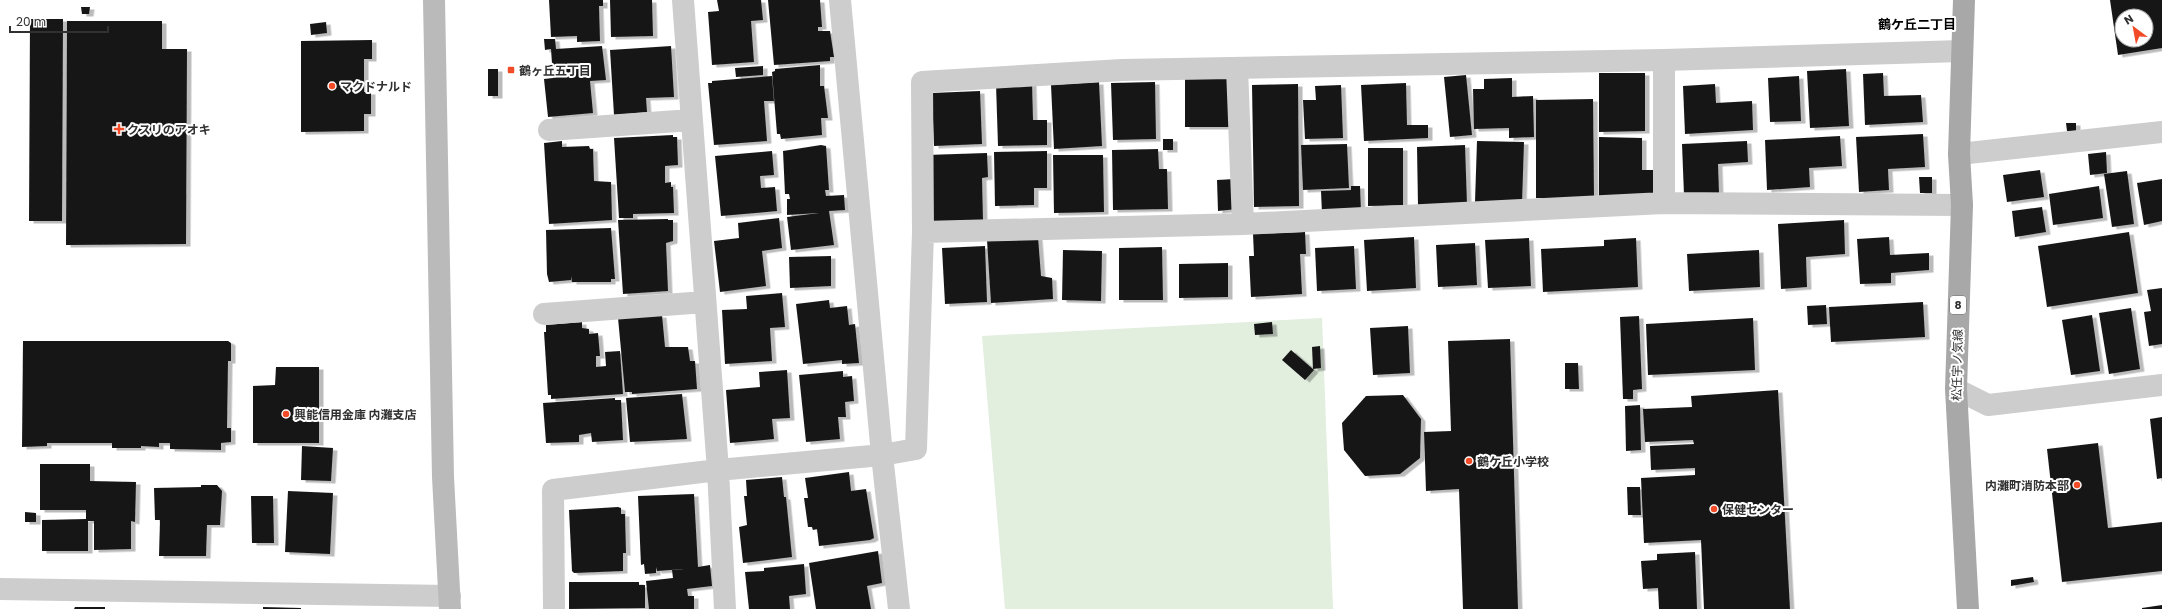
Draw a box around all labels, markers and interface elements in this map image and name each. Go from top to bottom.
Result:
scale bar [10,8,108,34]
north arrow [2114,8,2154,48]
text: N [2121,11,2136,28]
text: 20 m [16,13,46,30]
district label: 鶴ケ丘二丁目 [1878,15,1956,34]
place label: 鶴ヶ丘五丁目 [519,62,591,79]
marker: 鶴ヶ丘五丁目 [506,65,516,75]
place label: マクドナルド [340,78,412,95]
marker: マクドナルド [327,81,337,91]
place label: クスリのアオキ [127,121,211,138]
marker: クスリのアオキ [114,124,124,134]
road number: 8 [1950,296,1966,314]
street label: 松任宇ノ気線 [1948,329,1966,401]
place label: 興能信用金庫 内灘支店 [294,406,417,423]
marker: 興能信用金庫 内灘支店 [281,409,291,419]
place label: 鶴ケ丘小学校 [1477,453,1549,470]
marker: 鶴ケ丘小学校 [1464,456,1474,466]
place label: 内灘町消防本部 [1985,477,2069,494]
marker: 内灘町消防本部 [2072,480,2082,490]
place label: 保健センター [1722,501,1794,518]
marker: 保健センター [1709,504,1719,514]

